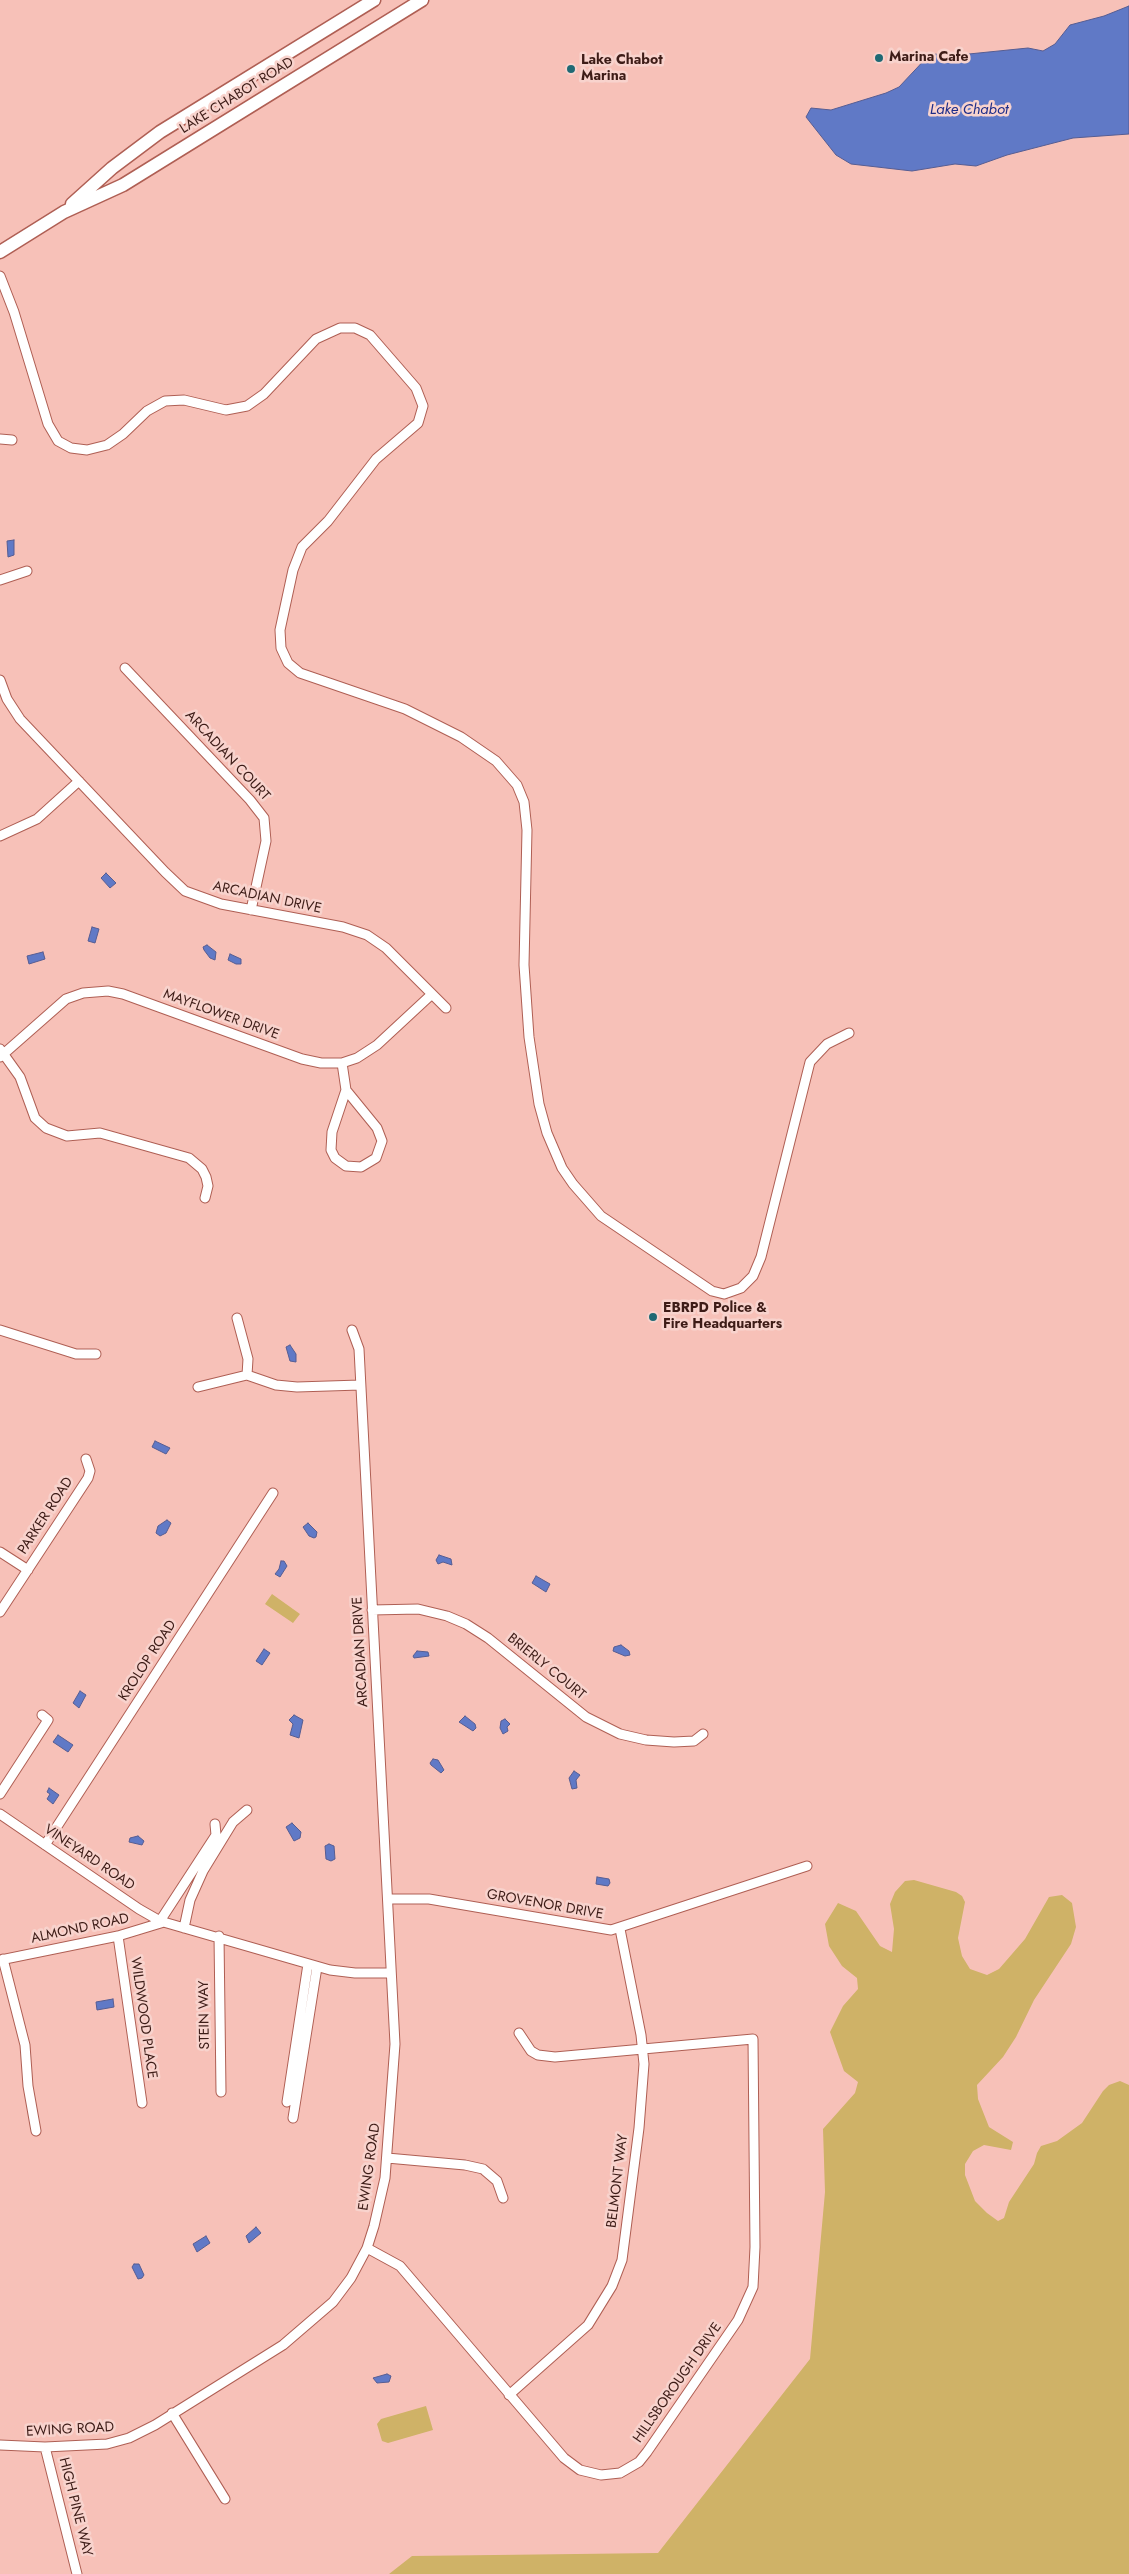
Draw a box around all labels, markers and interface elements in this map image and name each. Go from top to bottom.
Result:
place label: Marina Cafe [889,50,969,66]
marker: Marina Cafe [873,52,885,64]
place label: Lake Chabot Marina [581,53,663,85]
street label: LAKE CHABOT ROAD [177,54,297,138]
marker: Lake Chabot Marina [565,63,577,75]
water label: Lake Chabot [930,101,1008,119]
street label: ARCADIAN COURT [181,708,273,804]
street label: ARCADIAN DRIVE [211,878,323,918]
street label: MAYFLOWER DRIVE [161,986,281,1044]
place label: EBRPD Police & Fire Headquarters [663,1301,782,1334]
marker: EBRPD Police & Fire Headquarters [647,1311,659,1323]
street label: PARKER ROAD [15,1474,77,1558]
street label: ARCADIAN DRIVE [350,1596,372,1708]
street label: KROLOP ROAD [116,1617,180,1705]
street label: BRIERLY COURT [504,1630,588,1704]
street label: VINEYARD ROAD [40,1821,138,1895]
street label: GROVENOR DRIVE [485,1886,605,1924]
street label: ALMOND ROAD [29,1910,131,1948]
street label: WILDWOOD PLACE [126,1956,160,2080]
street label: STEIN WAY [196,1980,214,2050]
street label: EWING ROAD [356,2122,384,2212]
street label: BELMONT WAY [604,2133,632,2229]
street label: HILLSBOROUGH DRIVE [630,2320,726,2446]
street label: EWING ROAD [26,2419,114,2441]
street label: HIGH PINE WAY [55,2456,95,2558]

